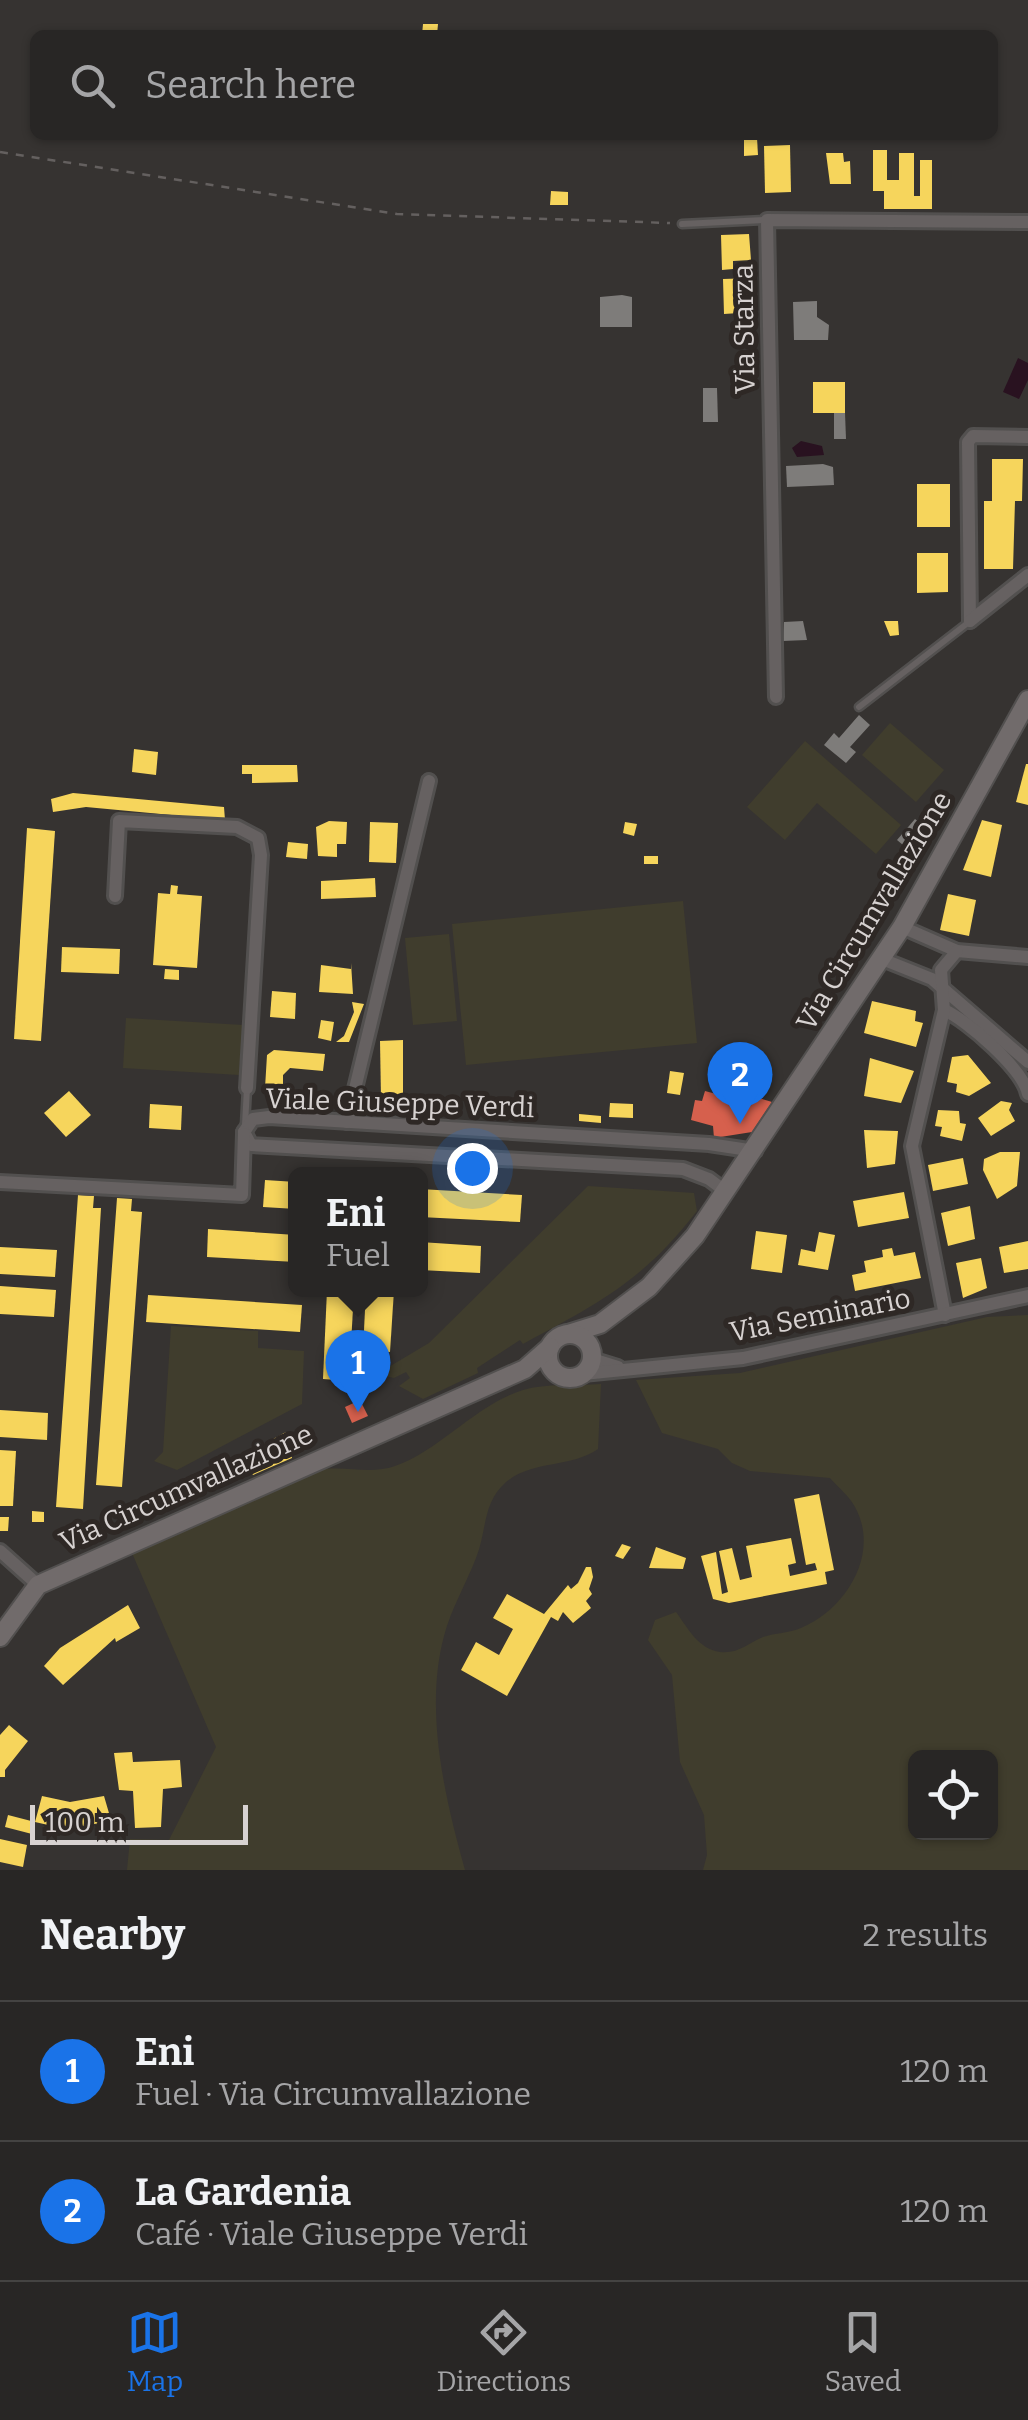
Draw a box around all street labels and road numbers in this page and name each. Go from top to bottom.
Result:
street label: Via Starza [726,264,762,394]
street label: Via Circumvallazione [790,785,958,1037]
street label: Viale Giuseppe Verdi [265,1082,535,1124]
street label: Via Seminario [727,1281,913,1349]
street label: Via Circumvallazione [55,1417,317,1559]

